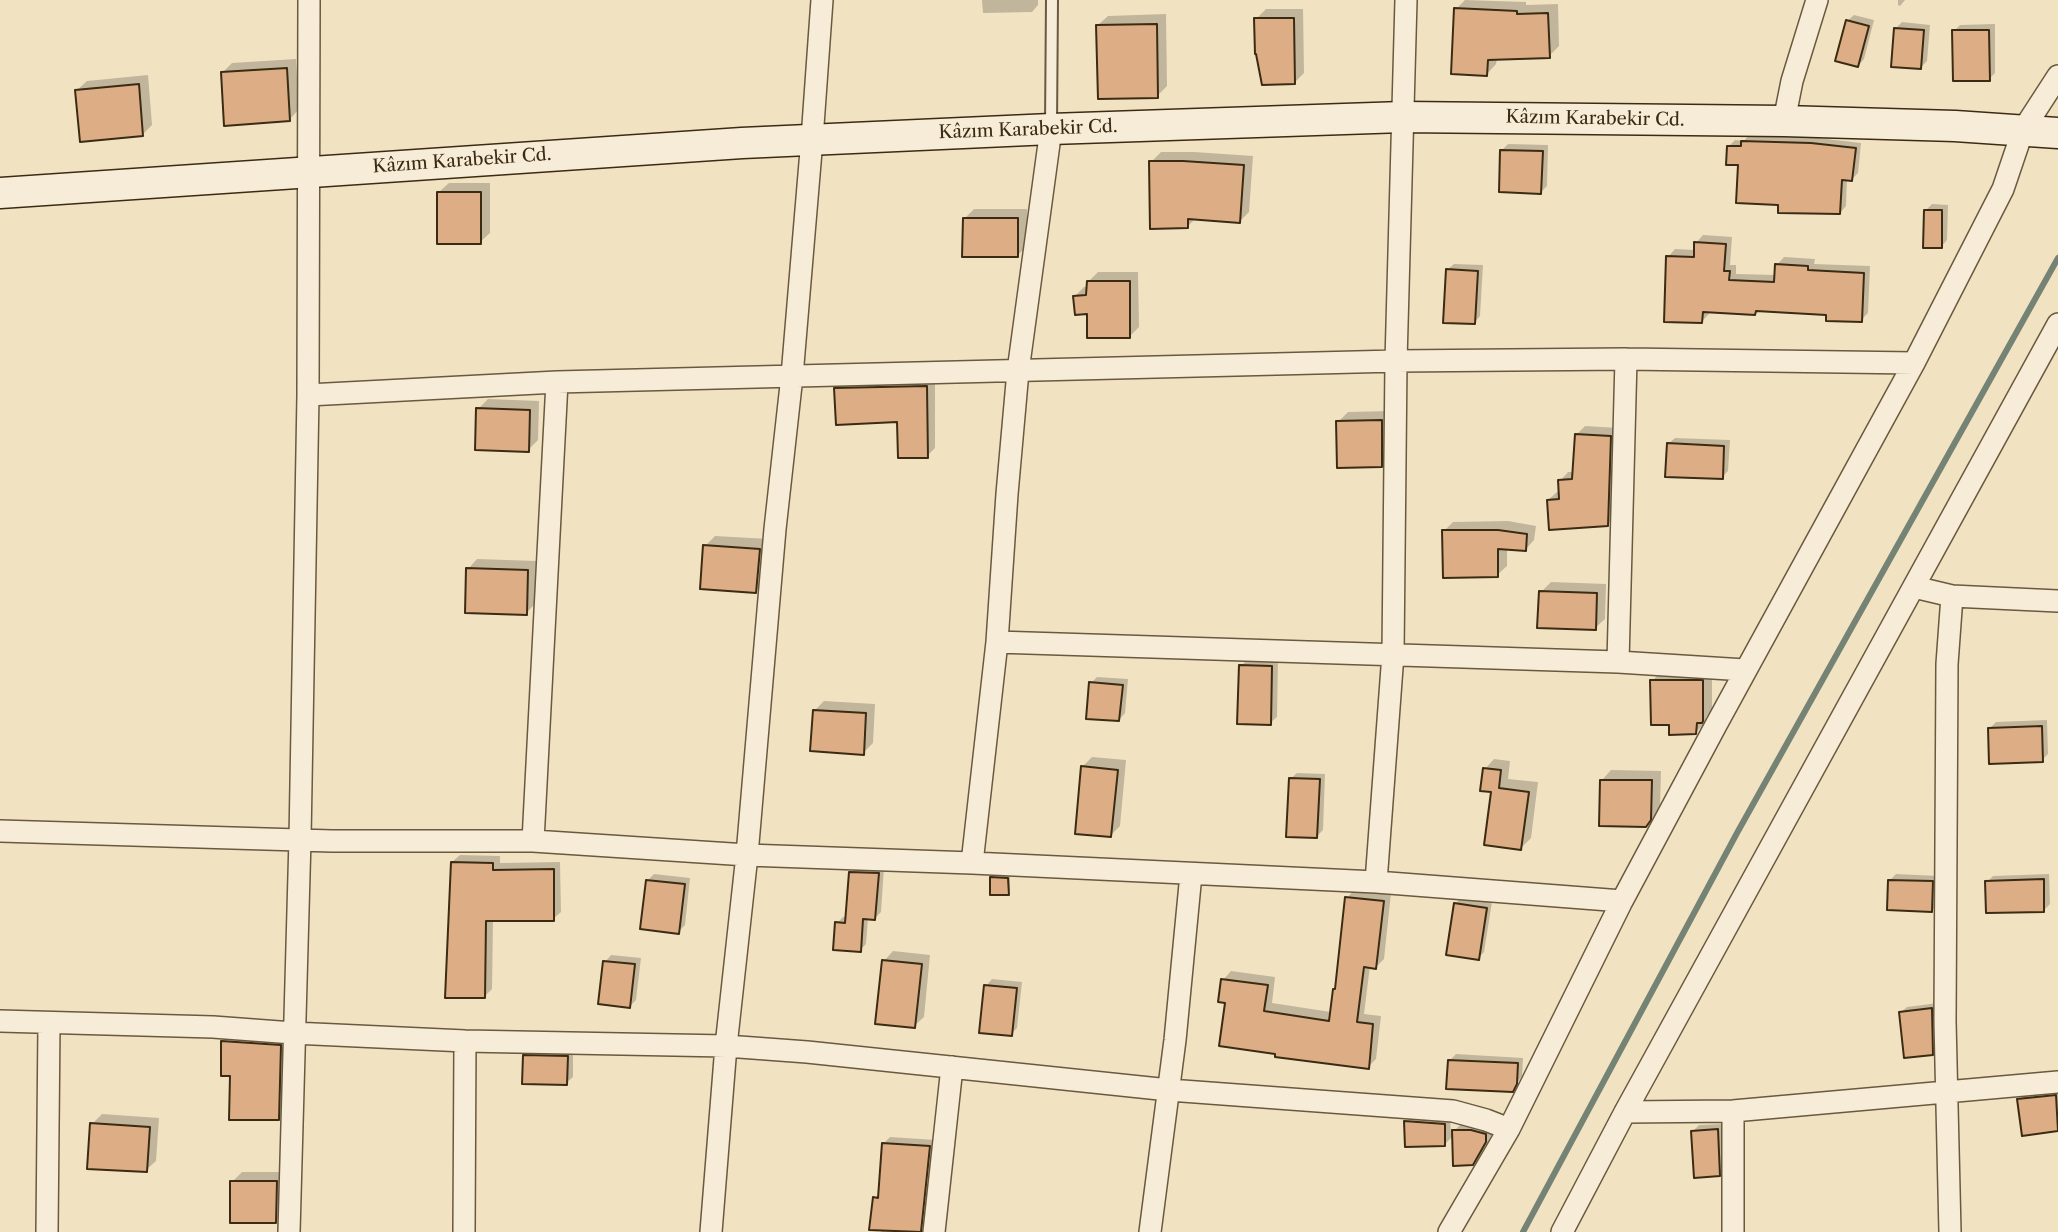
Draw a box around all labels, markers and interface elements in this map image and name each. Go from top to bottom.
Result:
street label: Kâzım Karabekir Cd. [1505,107,1685,131]
street label: Kâzım Karabekir Cd. [938,116,1118,144]
street label: Kâzım Karabekir Cd. [372,144,552,178]

